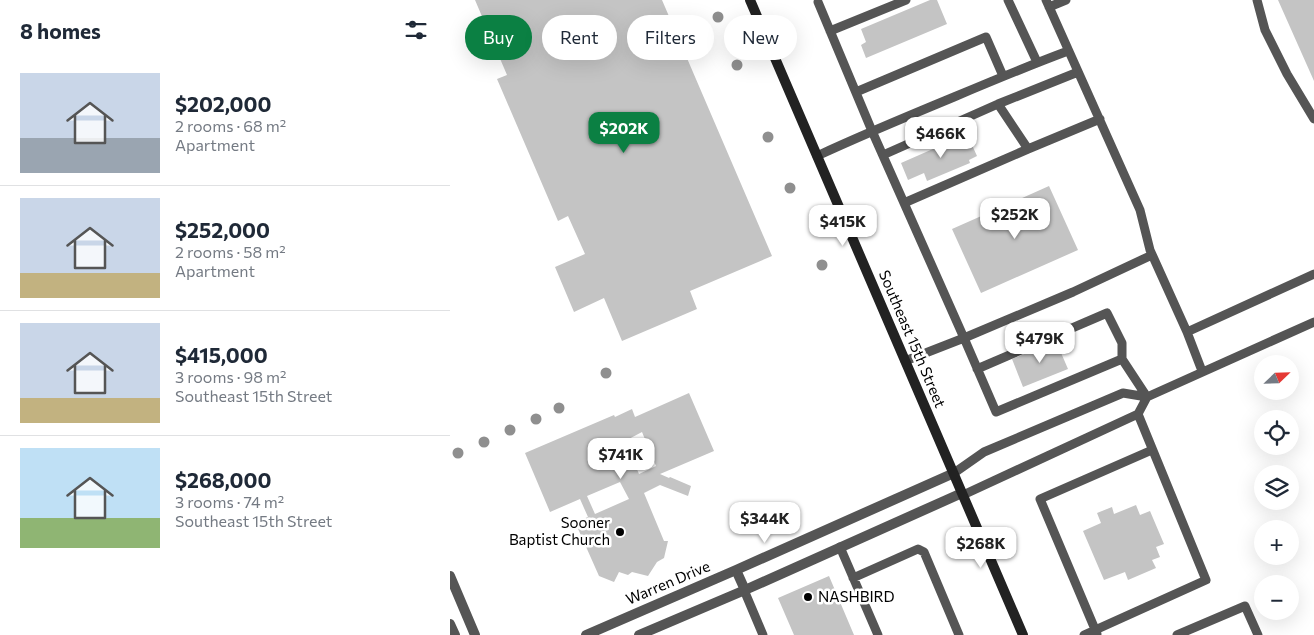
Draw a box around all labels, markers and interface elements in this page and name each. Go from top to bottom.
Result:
chip: Buy [465,15,532,60]
chip: Rent [542,15,617,60]
chip: Filters [627,15,714,60]
chip: New [724,15,797,60]
icon: filters [402,16,430,44]
text: 8 homes [20,18,101,43]
text: $202,000 [175,91,271,116]
icon: home [60,93,120,153]
pin: $202K [589,112,659,154]
text: 2 rooms · 68 m² [175,116,286,135]
pin: $466K [906,116,976,159]
text: $202K [599,118,649,137]
text: $466K [916,123,966,142]
text: Apartment [175,135,255,154]
pin: $252K [980,198,1050,240]
pin: $415K [808,204,878,247]
text: $252K [991,204,1039,223]
text: $415K [820,211,866,230]
text: $252,000 [175,217,270,242]
icon: home [60,218,120,278]
text: 2 rooms · 58 m² [175,242,286,261]
text: Apartment [175,261,255,280]
street label: Southeast 15th Street [876,267,950,410]
pin: $479K [1005,322,1075,364]
text: $479K [1016,328,1064,347]
text: $415,000 [175,342,268,367]
icon: home [60,343,120,403]
north arrow [1254,355,1299,400]
map controls [1254,355,1299,620]
text: 3 rooms · 98 m² [175,367,286,386]
text: Southeast 15th Street [175,386,332,405]
button: locate [1254,410,1299,455]
pin: $741K [586,438,656,480]
text: $741K [599,444,643,463]
button: layers [1254,465,1299,510]
text: $268,000 [175,467,271,492]
icon: home [60,468,120,528]
text: 3 rooms · 74 m² [175,492,284,511]
pin: $344K [730,502,800,544]
text: $344K [740,508,790,527]
text: Southeast 15th Street [175,511,332,530]
place label: Sooner Baptist Church [509,513,610,548]
button: + [1254,520,1299,565]
marker: Sooner Baptist Church [614,526,626,538]
pin: $268K [946,526,1016,569]
text: $268K [956,533,1006,552]
street label: Warren Drive [623,556,712,608]
button: − [1254,575,1299,620]
place label: NASHBIRD [818,587,895,605]
marker: NASHBIRD [802,591,814,603]

